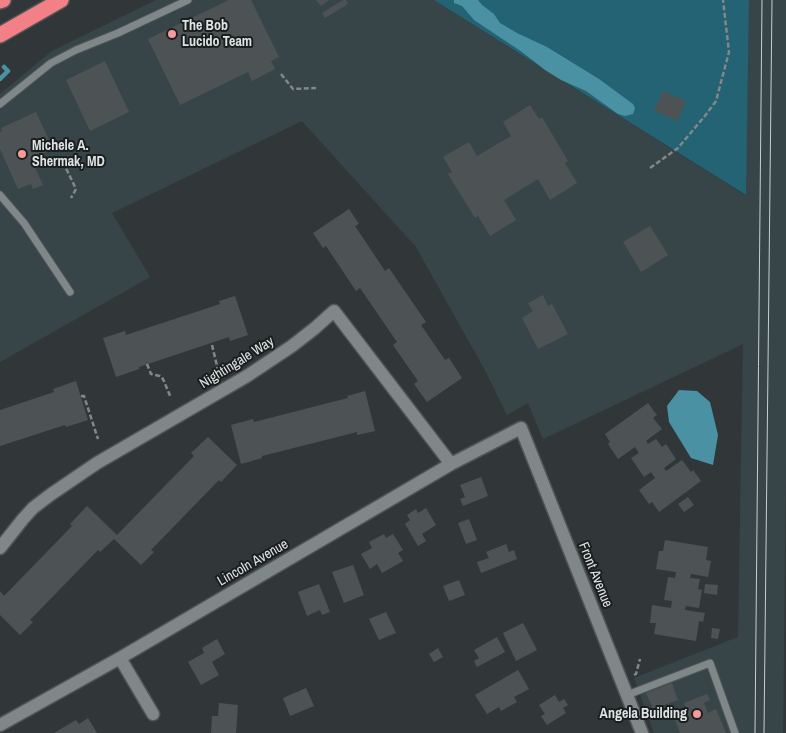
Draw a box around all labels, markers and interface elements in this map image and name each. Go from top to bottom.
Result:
place label: The Bob Lucido Team [182,18,252,50]
marker: The Bob Lucido Team [166,28,178,40]
place label: Michele A. Shermak, MD [32,138,105,170]
marker: Michele A. Shermak, MD [16,148,28,160]
street label: Nightingale Way [197,334,277,392]
street label: Lincoln Avenue [215,536,291,590]
street label: Front Avenue [574,540,616,610]
place label: Angela Building [600,706,687,722]
marker: Angela Building [691,708,703,720]

